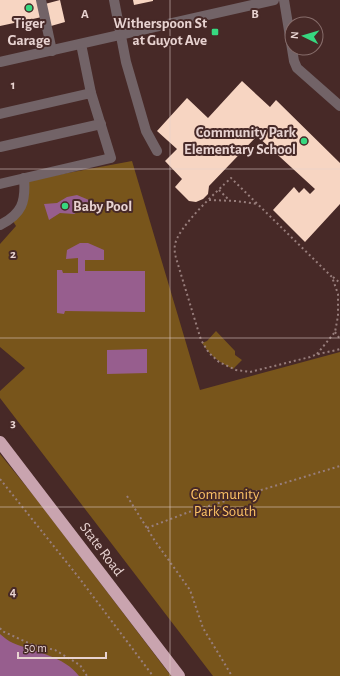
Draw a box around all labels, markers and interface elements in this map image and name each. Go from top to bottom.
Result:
marker: Tiger Garage [24,3,34,13]
text: A [81,8,89,21]
text: B [251,8,259,21]
place label: Tiger Garage [8,16,50,48]
place label: Witherspoon St at Guyot Ave [113,16,207,48]
north arrow [284,16,324,56]
marker: Witherspoon St at Guyot Ave [210,27,220,37]
text: N [289,31,300,39]
text: 1 [11,79,15,92]
place label: Community Park Elementary School [184,125,297,157]
marker: Community Park Elementary School [299,136,309,146]
place label: Baby Pool [73,199,132,214]
marker: Baby Pool [60,201,70,211]
text: 2 [10,248,16,261]
text: 3 [10,417,16,430]
park label: Community Park South [191,487,260,519]
street label: State Road [77,520,127,579]
text: 4 [10,586,17,599]
scale bar [18,634,106,660]
text: 50 m [24,642,47,654]

